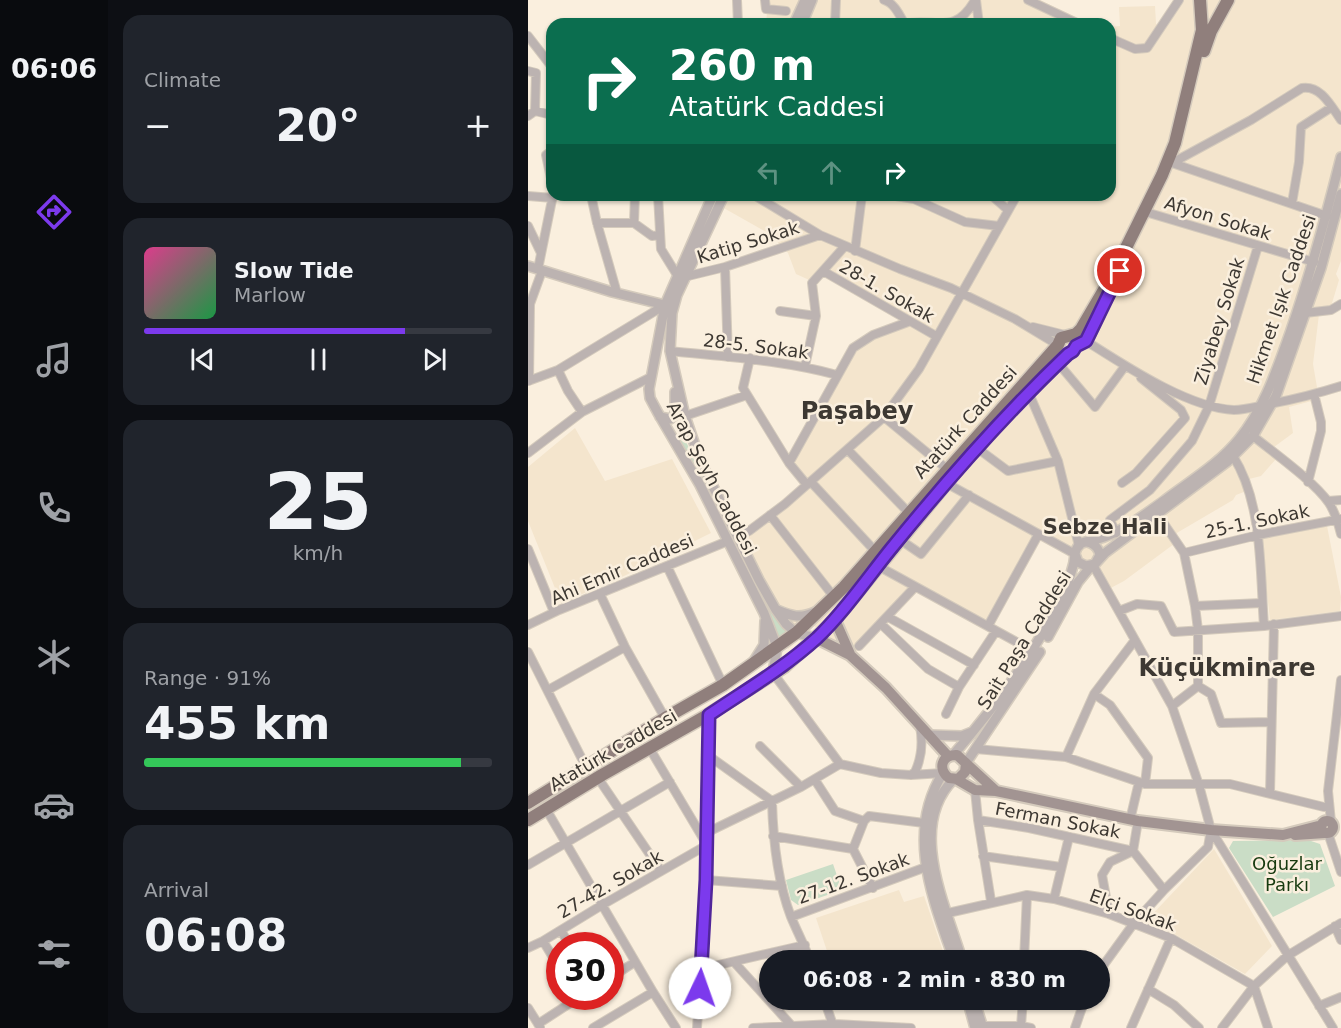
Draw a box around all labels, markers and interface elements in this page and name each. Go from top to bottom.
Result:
text: 260 m [669,41,815,90]
icon: right [570,42,648,120]
text: 06:06 [11,53,97,84]
text: Climate [144,68,221,92]
text: Atatürk Caddesi [669,91,885,122]
text: 20° [275,99,361,152]
text: − [144,106,172,145]
text: + [464,106,492,145]
icon: left [752,156,785,189]
icon: ahead [815,156,848,189]
icon: right [878,156,911,189]
icon: directions [33,191,75,233]
street label: Afyon Sokak [1162,192,1274,244]
street label: Hikmet Işık Caddesi [1242,211,1320,387]
street label: Katip Sokak [694,216,802,267]
pin [1094,245,1145,296]
icon: arrive [1103,254,1136,287]
street label: Ziyabey Sokak [1190,254,1248,387]
street label: 28-1. Sokak [836,255,939,327]
text: Slow Tide [234,258,354,283]
text: Marlow [234,283,306,307]
street label: 28-5. Sokak [702,329,811,363]
icon: music [33,339,75,381]
icon: previous [186,343,219,376]
icon: pause [302,343,335,376]
icon: next [418,343,451,376]
street label: Atatürk Caddesi [909,361,1021,483]
district label: Paşabey [801,397,914,425]
street label: Arap Şeyh Caddesi [663,398,761,558]
text: 25 [264,457,372,547]
icon: phone [33,487,75,529]
street label: 25-1. Sokak [1203,500,1312,542]
district label: Sebze Hali [1043,515,1167,539]
street label: Ahi Emir Caddesi [547,529,697,609]
text: km/h [293,541,343,565]
street label: Sait Paşa Caddesi [973,567,1075,713]
icon: climate [33,636,75,678]
district label: Küçükminare [1138,654,1316,682]
text: Range · 91% [144,666,271,690]
text: 455 km [144,697,330,750]
street label: Atatürk Caddesi [545,705,681,795]
icon: car [33,784,75,826]
street label: Ferman Sokak [994,798,1123,843]
street label: 27-42. Sokak [554,845,667,923]
street label: 27-12. Sokak [794,848,912,908]
park label: Oğuzlar Parkı [1252,853,1323,895]
text: Arrival [144,878,209,902]
street label: Elçi Sokak [1087,885,1180,936]
text: 06:08 [144,909,287,962]
speed limit sign: 30 [546,932,624,1010]
icon: filters [33,933,75,975]
position arrow [668,956,732,1020]
text: 06:08 · 2 min · 830 m [803,967,1066,992]

